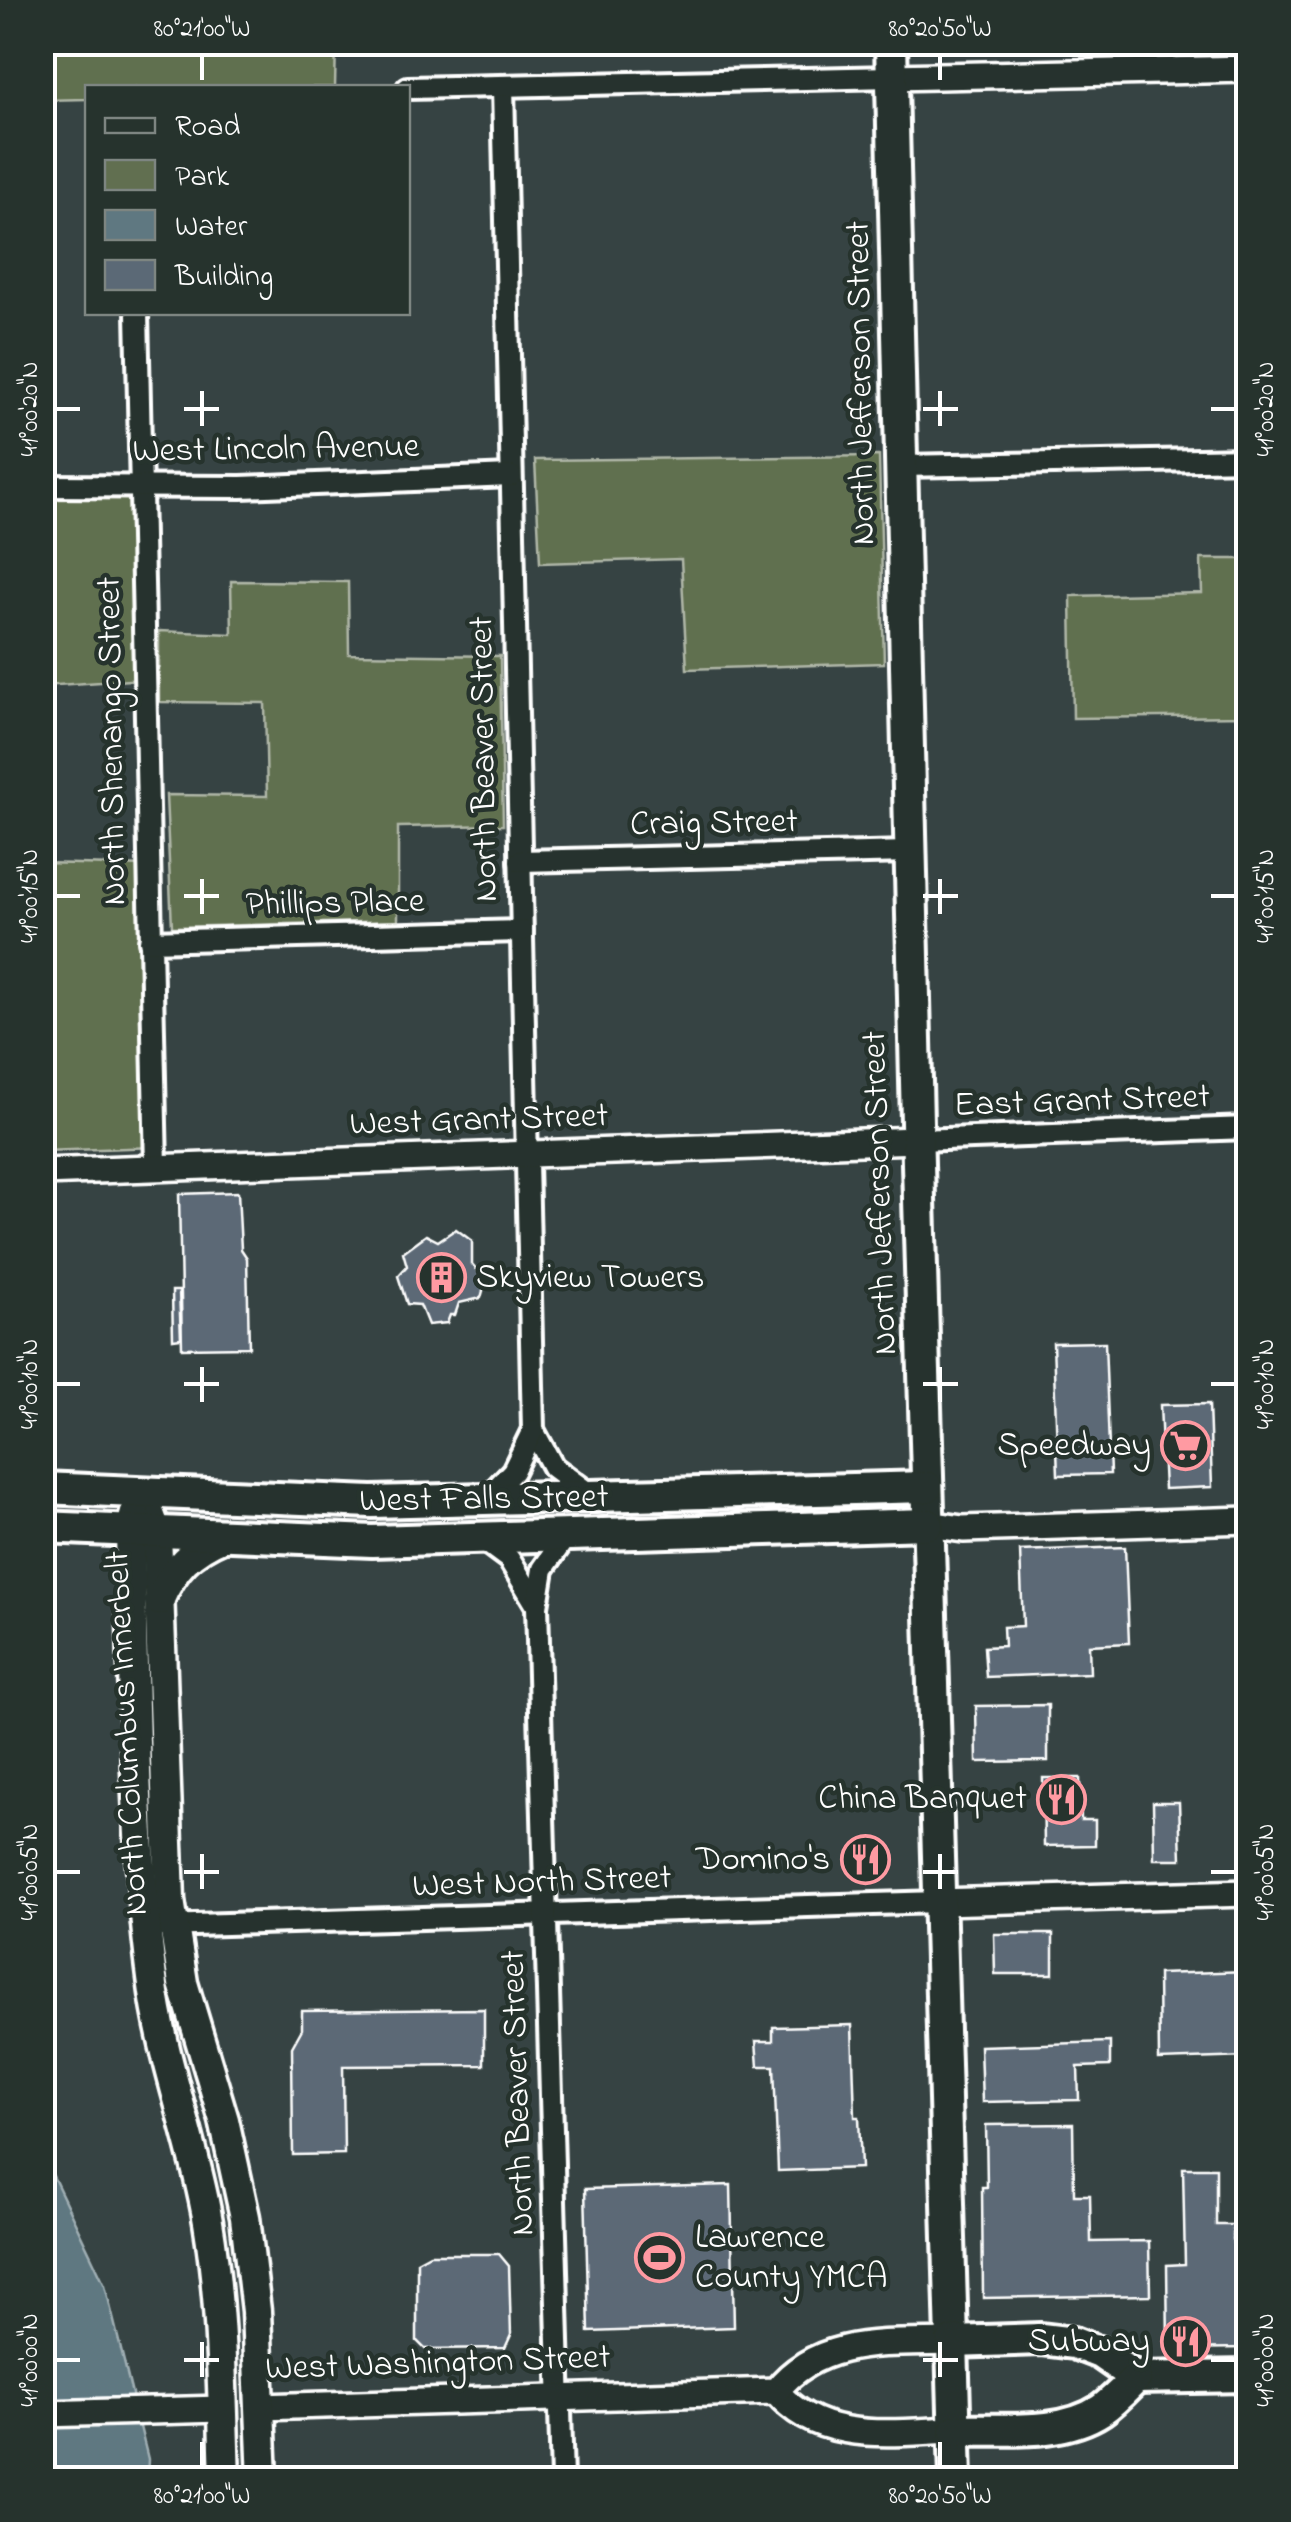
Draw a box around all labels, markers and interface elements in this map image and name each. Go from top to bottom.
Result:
text: 80°21'00"W [154,12,250,48]
text: 80°20'50"W [888,12,992,48]
legend [85,85,410,315]
text: Road [175,106,240,150]
text: Park [175,156,230,200]
text: Water [175,206,248,250]
street label: North Jefferson Street [834,220,890,546]
text: Building [174,256,273,300]
text: 41°00'20"N [13,361,49,457]
text: 41°00'20"N [1249,361,1285,457]
street label: West Lincoln Avenue [132,422,420,478]
street label: North Shenango Street [85,576,141,906]
street label: North Beaver Street [457,615,513,902]
street label: Craig Street [630,797,799,851]
text: 41°00'15"N [13,849,49,943]
text: 41°00'15"N [1249,849,1285,943]
street label: Phillips Place [245,877,425,931]
street label: North Jefferson Street [850,1030,912,1356]
street label: East Grant Street [953,1072,1211,1132]
street label: West Grant Street [349,1091,609,1151]
building icon: Skyview Towers [415,1252,467,1304]
place label: Skyview Towers [476,1253,705,1304]
text: 41°00'10"N [13,1339,49,1429]
text: 41°00'10"N [1249,1339,1285,1429]
supermarket icon: Speedway [1160,1420,1212,1472]
place label: Speedway [997,1421,1151,1472]
street label: West Falls Street [359,1472,609,1528]
street label: North Columbus Innerbelt [93,1549,163,1917]
restaurant icon: China Banquet [1036,1773,1088,1825]
place label: China Banquet [818,1774,1027,1825]
text: 41°00'05"N [13,1823,49,1921]
text: 41°00'05"N [1249,1823,1285,1921]
restaurant icon: Domino's [839,1834,891,1886]
place label: Domino's [695,1835,830,1886]
street label: West North Street [412,1853,673,1913]
street label: North Beaver Street [489,1949,549,2237]
place label: Lawrence County YMCA [695,2213,888,2304]
sports icon: Lawrence County YMCA [634,2232,686,2284]
text: 41°00'00"N [13,2313,49,2407]
text: 41°00'00"N [1249,2313,1285,2407]
restaurant icon: Subway [1159,2316,1211,2368]
place label: Subway [1028,2317,1150,2368]
street label: West Washington Street [265,2332,612,2396]
text: 80°21'00"W [154,2479,250,2515]
text: 80°20'50"W [888,2479,992,2515]

